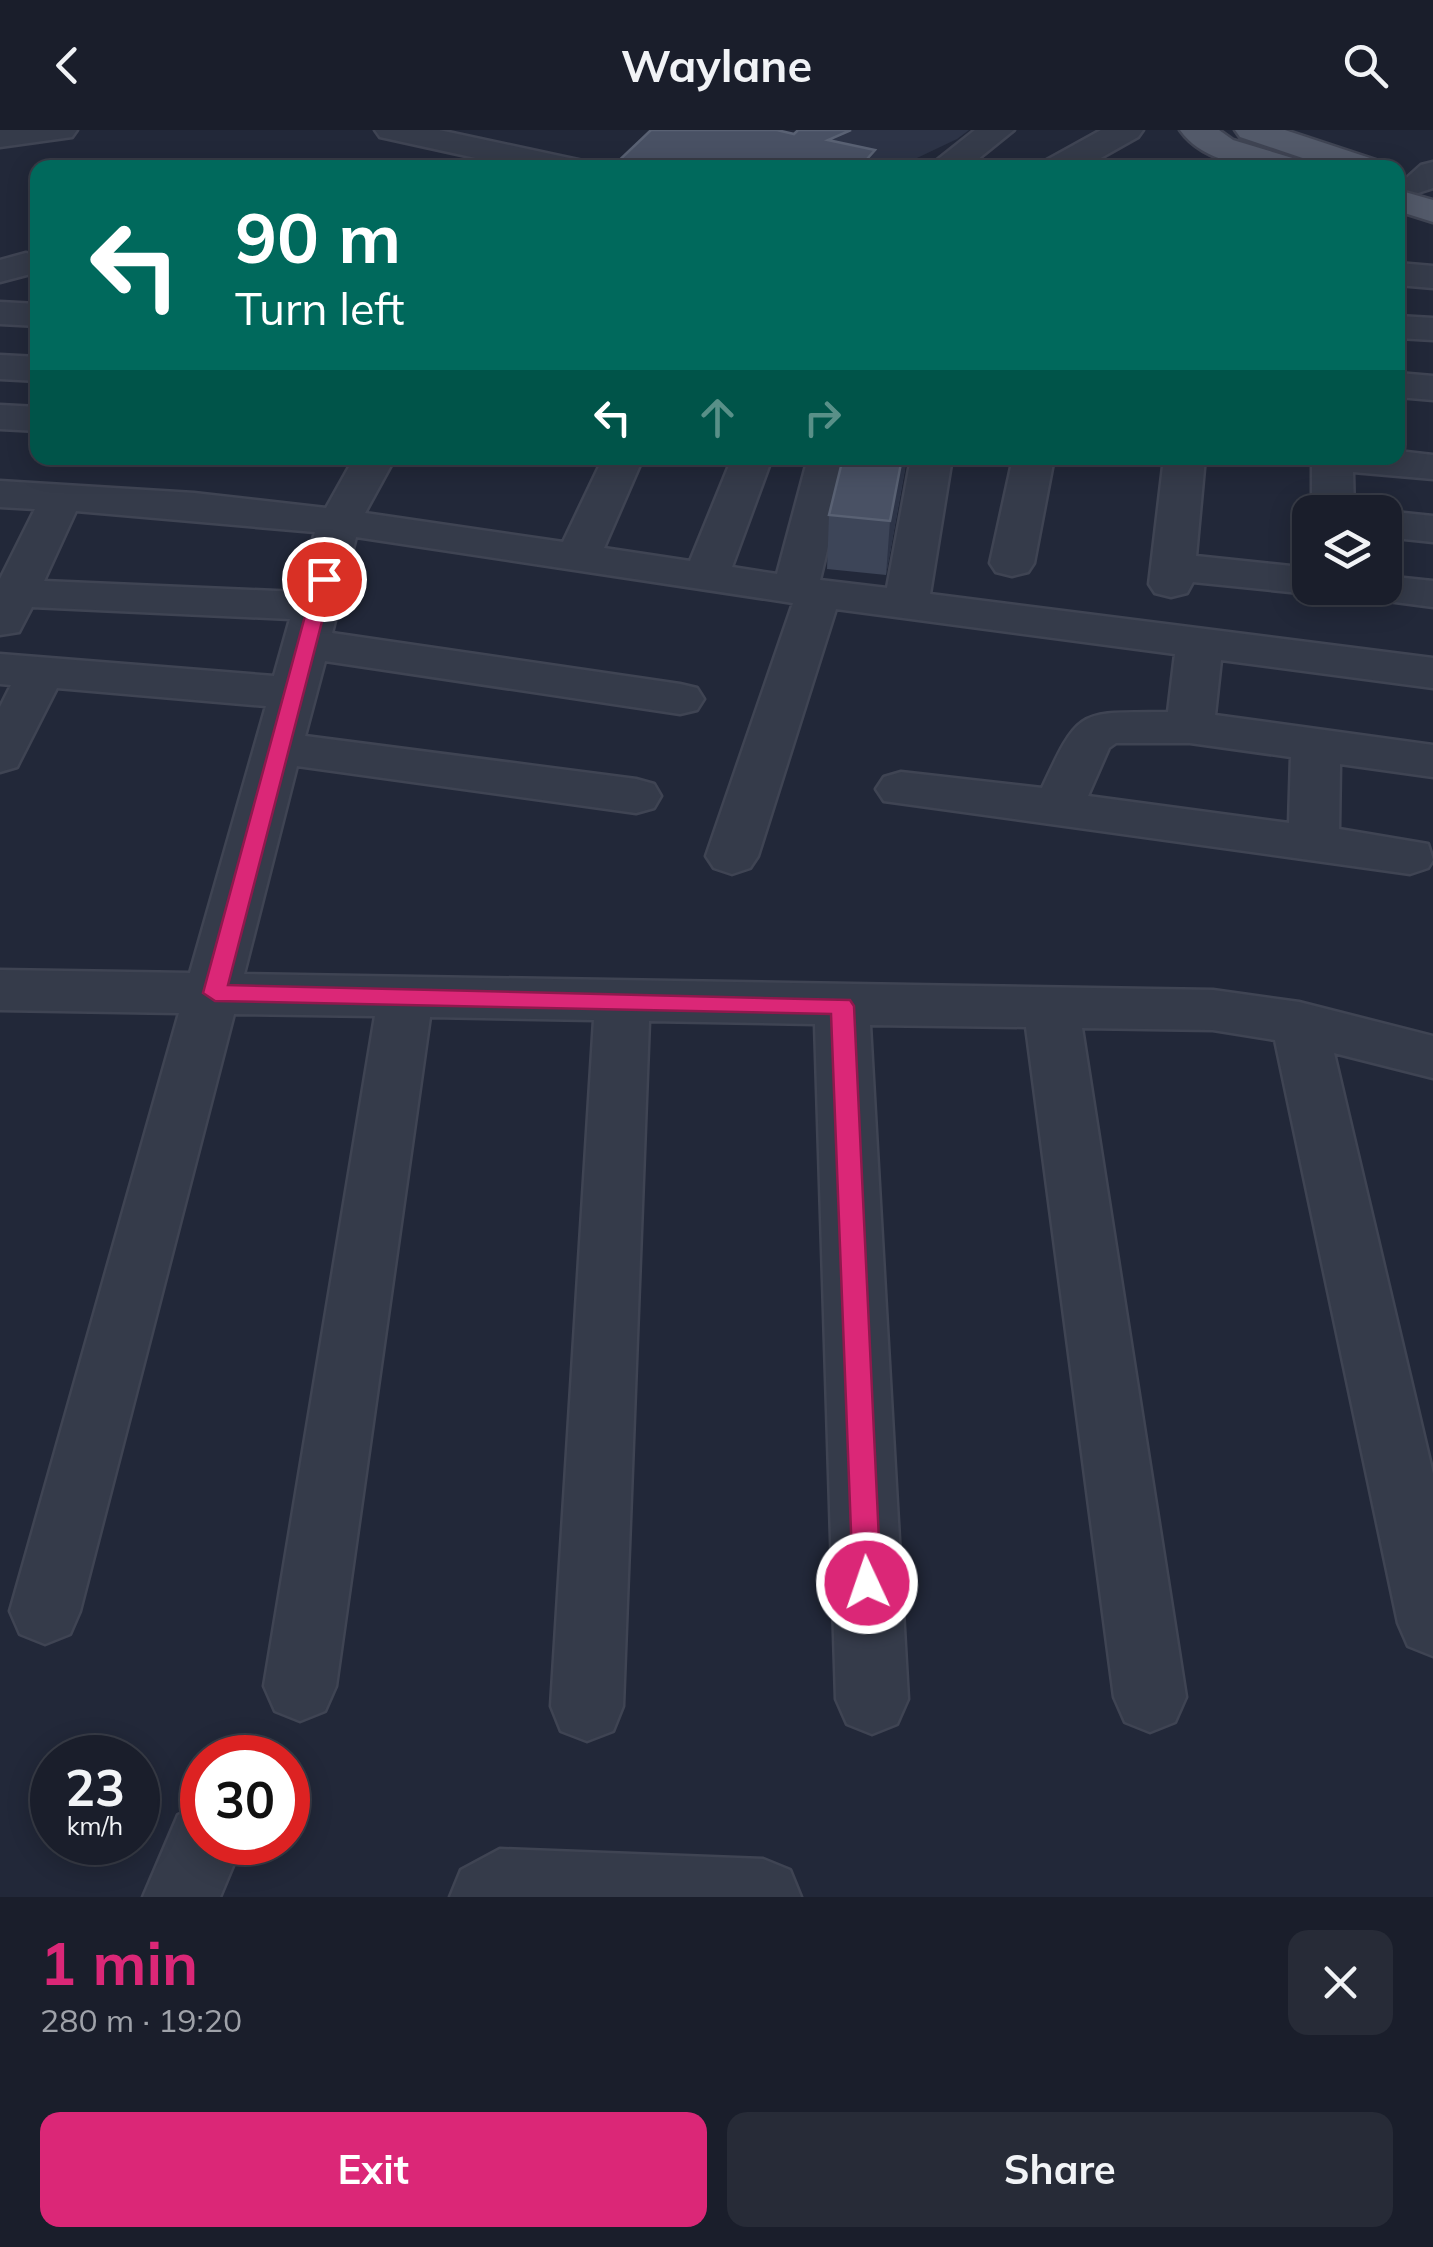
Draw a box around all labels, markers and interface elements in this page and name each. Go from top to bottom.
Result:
text: Waylane [621,37,812,93]
icon: back [40,38,95,93]
icon: search [1338,38,1393,93]
text: 90 m [235,193,401,281]
icon: left [70,200,200,330]
text: Turn left [235,280,404,336]
icon: left [585,390,640,445]
icon: ahead [690,390,745,445]
icon: right [795,390,850,445]
map controls [1292,495,1402,605]
button: layers [1292,495,1402,605]
pin [282,537,367,622]
icon: arrive [297,552,352,607]
position arrow [815,1531,919,1635]
speed limit sign: 30 [180,1735,310,1865]
text: 23 [65,1756,125,1819]
text: km/h [67,1810,123,1841]
text: 1 min [40,1925,198,2000]
button: close [1288,1930,1393,2035]
text: 280 m · 19:20 [40,2000,242,2040]
button: Exit [40,2112,707,2227]
button: Share [727,2112,1393,2227]

